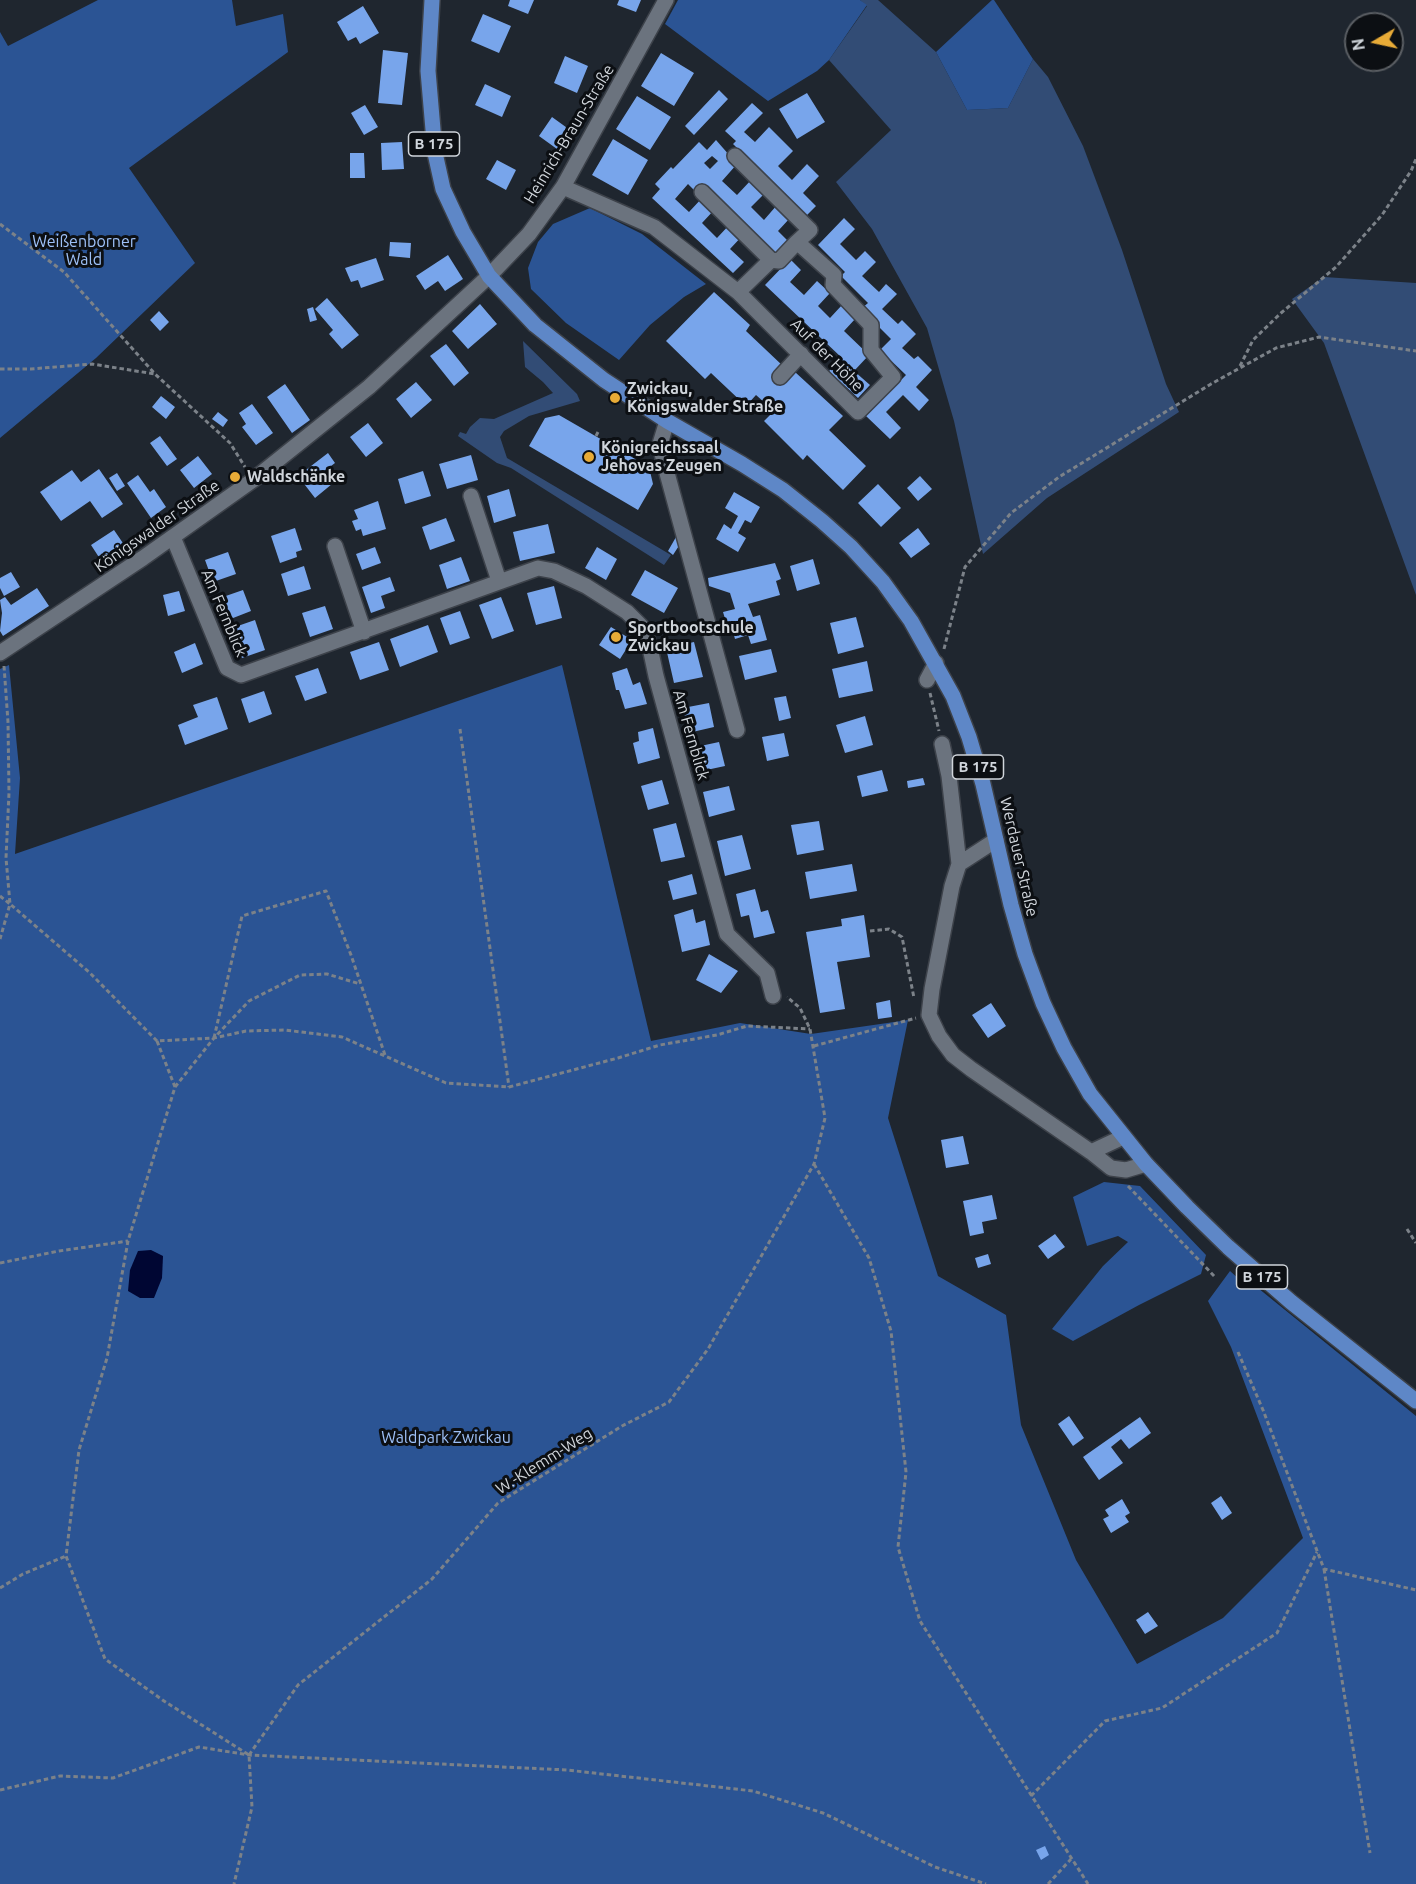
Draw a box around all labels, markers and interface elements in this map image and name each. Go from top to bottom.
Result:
north arrow [1344,12,1404,72]
text: N [1348,37,1368,52]
street label: Heinrich-Braun-Straße [520,61,618,207]
road number: B 175 [408,132,460,156]
park label: Weißenborner Wald [32,232,136,270]
street label: Auf der Höhe [786,314,868,396]
place label: Zwickau, Königswalder Straße [627,379,783,417]
marker: Zwickau, Königswalder Straße [608,391,622,405]
place label: Königreichssaal Jehovas Zeugen [601,438,722,476]
marker: Königreichssaal Jehovas Zeugen [582,450,596,464]
place label: Waldschänke [247,467,345,487]
marker: Waldschänke [228,470,242,484]
street label: Königswalder Straße [91,476,223,576]
street label: Am Fernblick [197,566,251,660]
place label: Sportbootschule Zwickau [628,618,754,656]
marker: Sportbootschule Zwickau [609,630,623,644]
street label: Am Fernblick [669,688,713,782]
road number: B 175 [952,755,1004,779]
street label: Werdauer Straße [996,795,1042,919]
road number: B 175 [1236,1265,1288,1289]
street label: W.-Klemm-Weg [492,1424,596,1498]
park label: Waldpark Zwickau [381,1428,511,1448]

